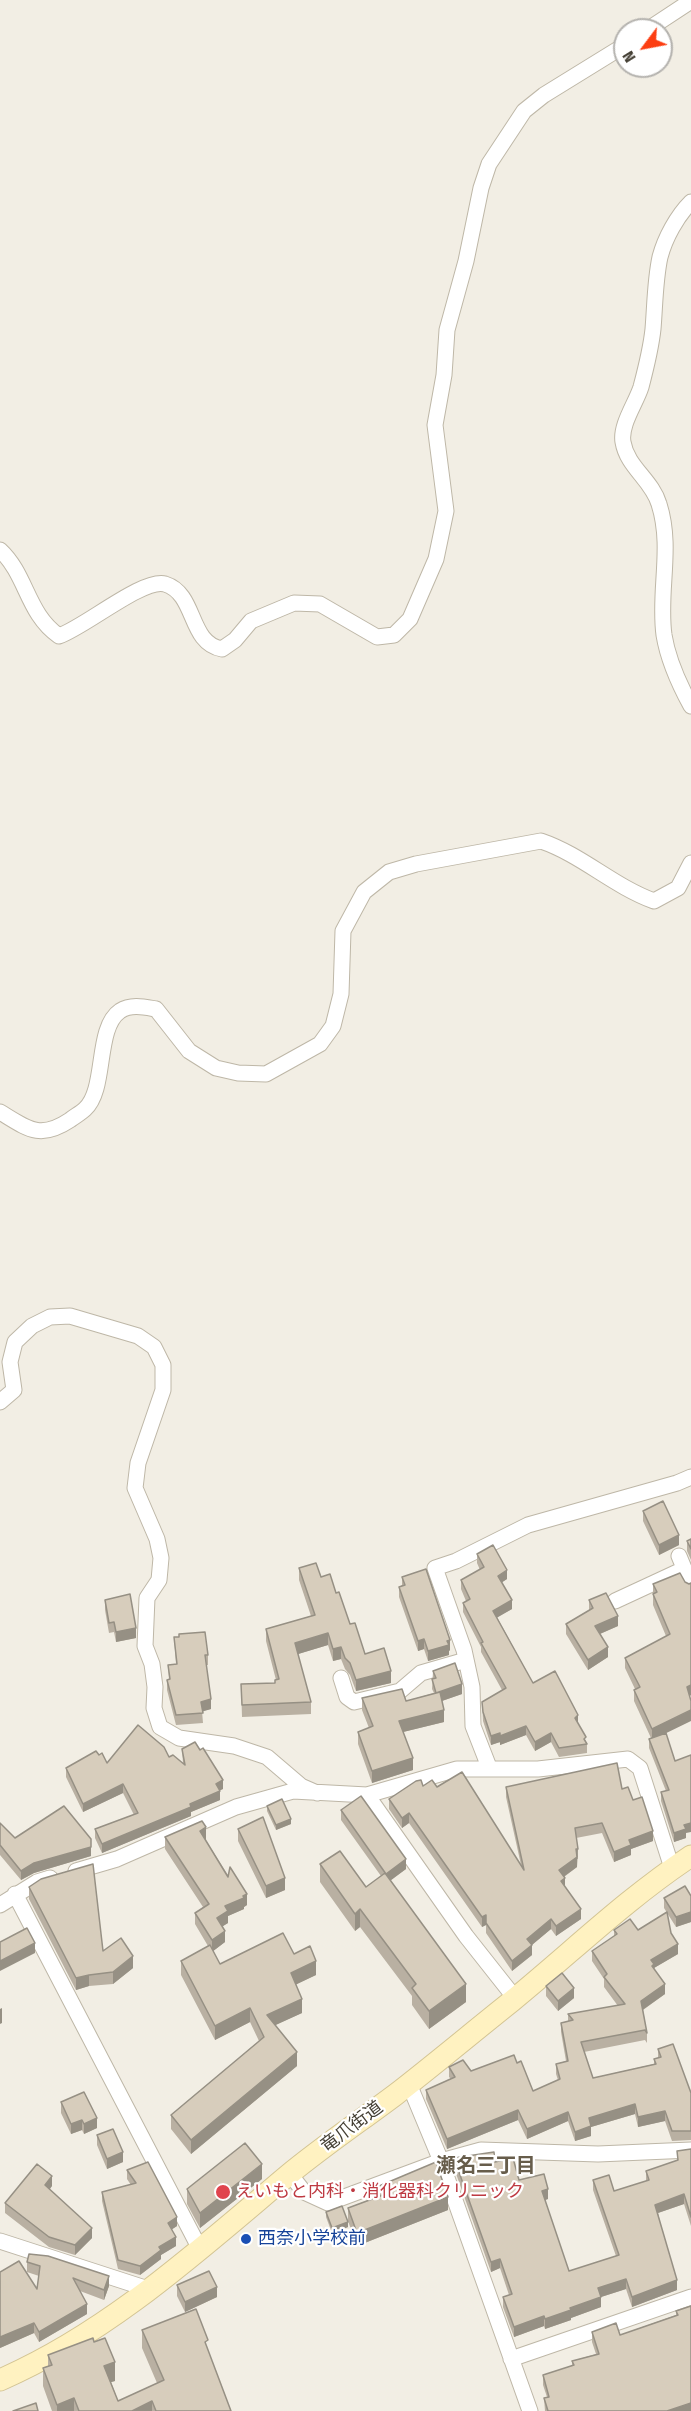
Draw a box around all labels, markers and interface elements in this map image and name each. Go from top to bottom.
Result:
north arrow [613,18,673,78]
text: N [618,48,640,66]
street label: 竜爪街道 [317,2097,387,2157]
district label: 瀬名三丁目 [436,2154,536,2178]
place label: えいもと内科・消化器科クリニック [236,2181,524,2203]
marker: えいもと内科・消化器科クリニック [214,2183,232,2201]
place label: 西奈小学校前 [258,2228,366,2250]
marker: 西奈小学校前 [239,2232,253,2246]

